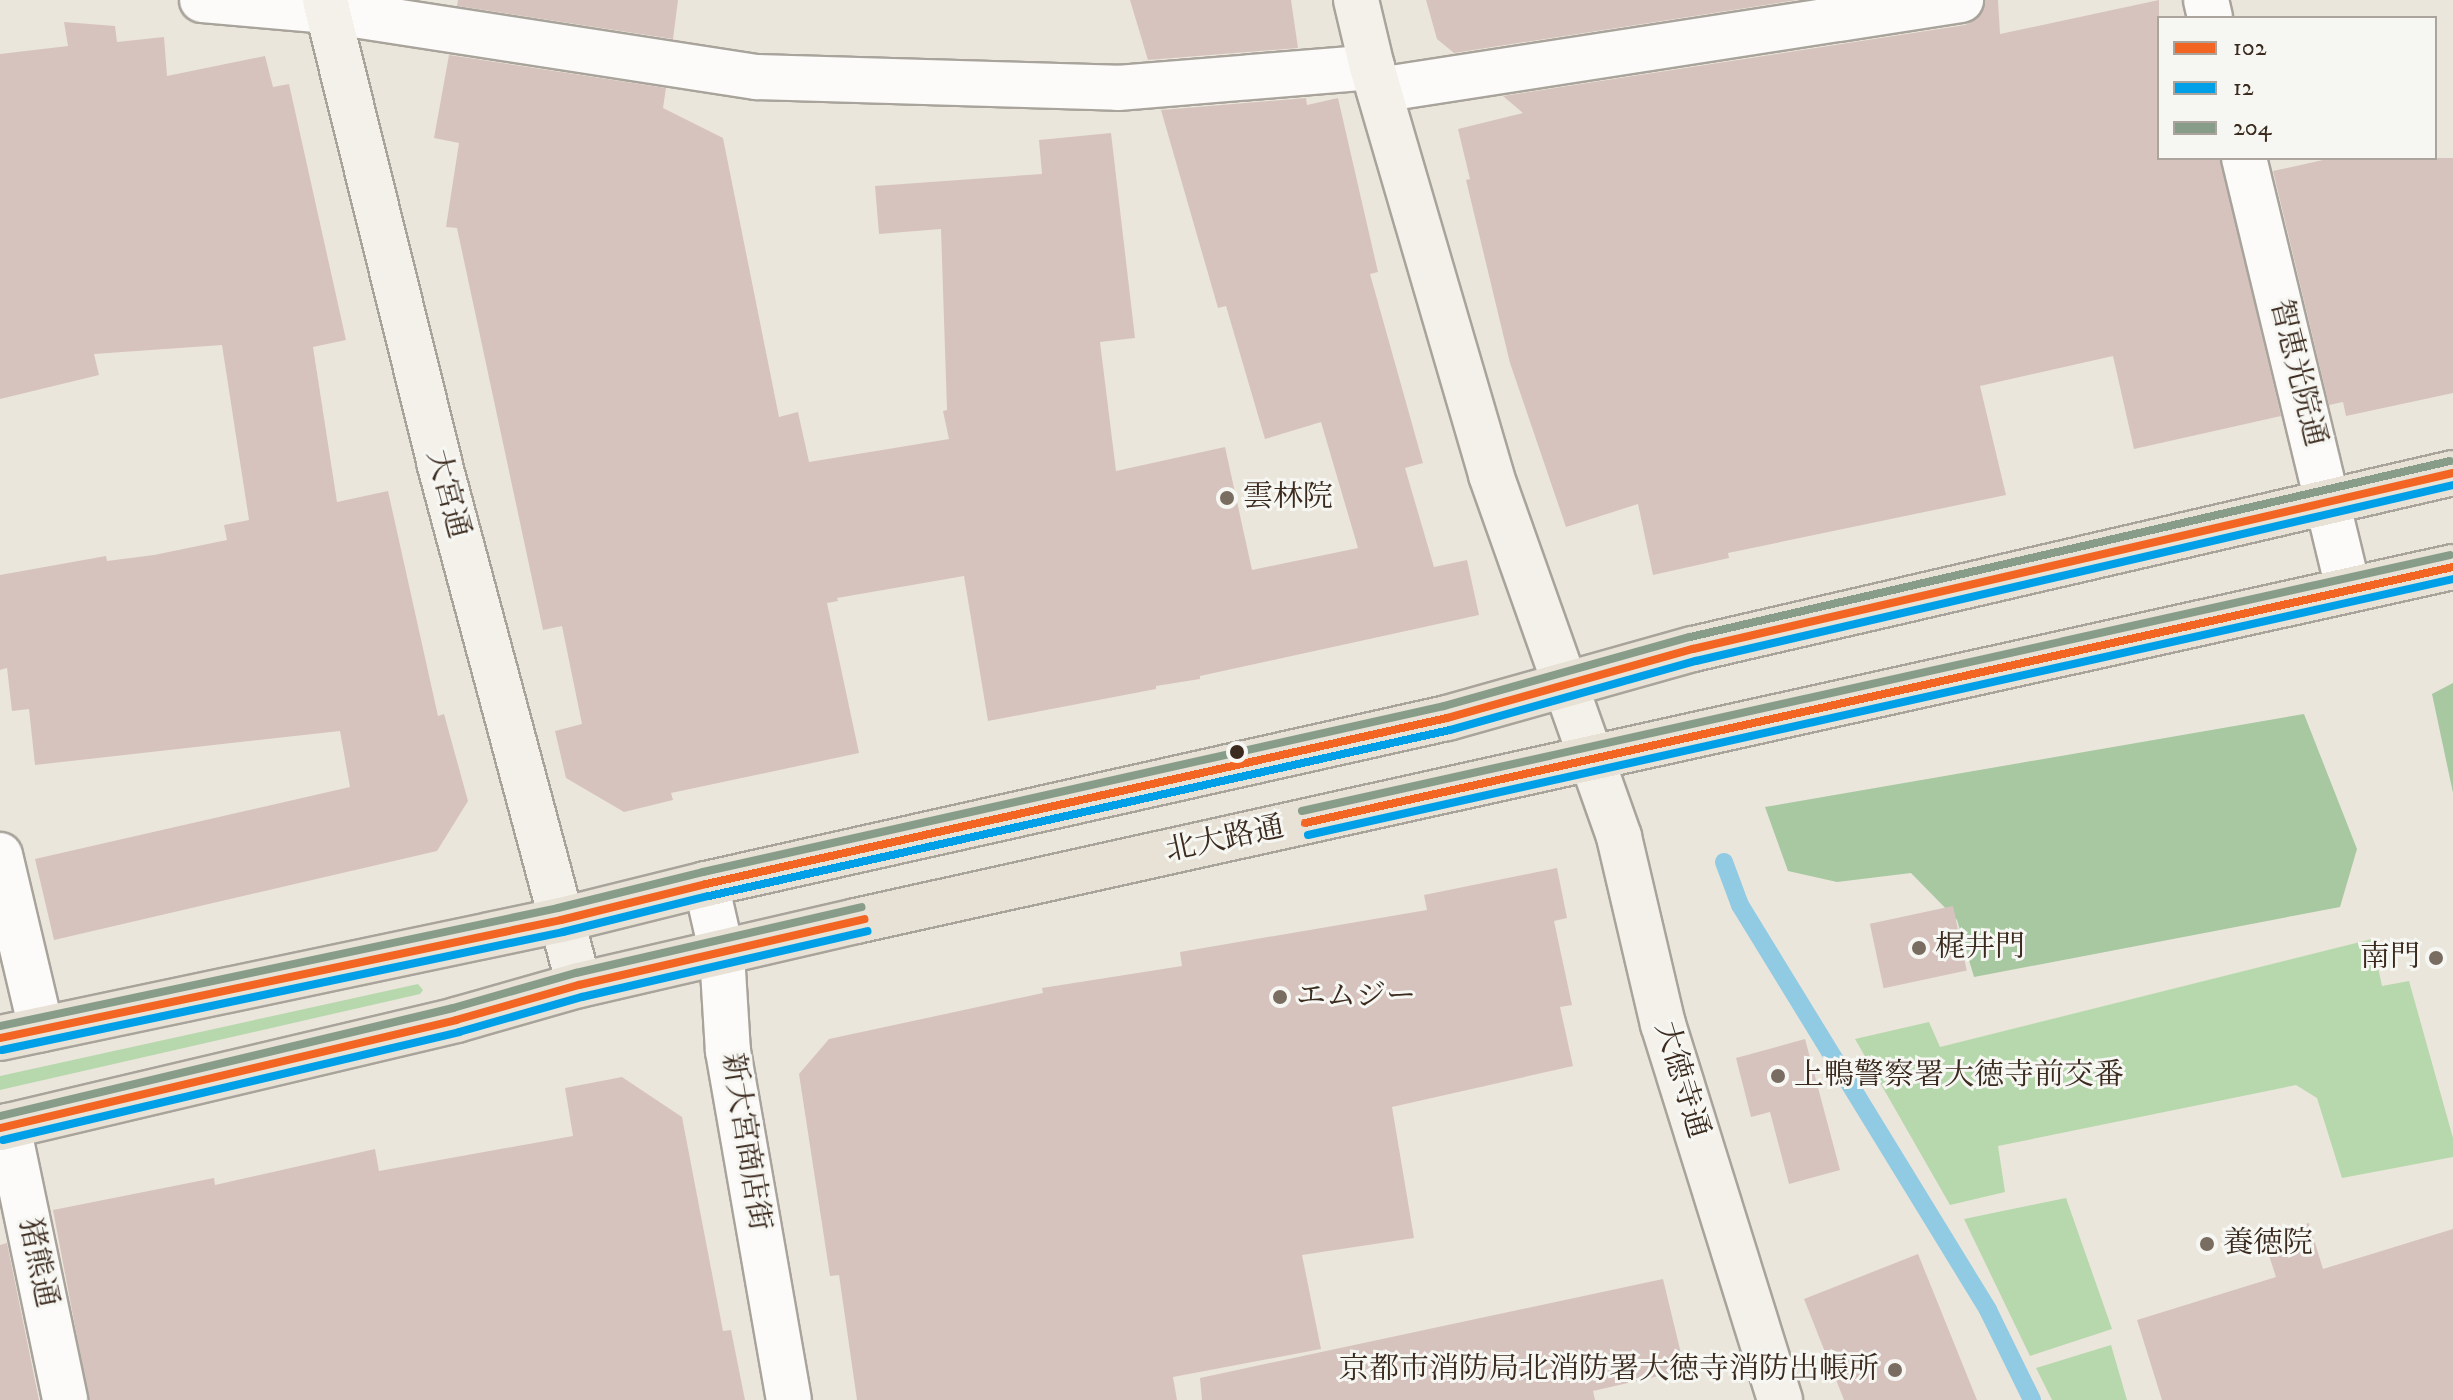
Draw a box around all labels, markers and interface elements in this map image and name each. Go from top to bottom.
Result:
legend [2157,16,2437,160]
text: 102 [2233,33,2266,63]
text: 12 [2233,73,2254,103]
text: 204 [2233,113,2271,143]
street label: 智恵光院通 [2261,296,2333,450]
street label: 大宮通 [418,446,476,542]
place label: 雲林院 [1243,480,1333,516]
marker: 雲林院 [1218,489,1236,507]
unlabelled marker [1229,744,1245,760]
street label: 北大路通 [1163,810,1287,870]
place label: 梶井門 [1935,930,2025,966]
marker: 梶井門 [1910,939,1928,957]
place label: 南門 [2360,940,2420,976]
marker: 南門 [2427,949,2445,967]
place label: エムジー [1296,979,1416,1015]
marker: エムジー [1271,988,1289,1006]
street label: 大徳寺通 [1646,1017,1716,1143]
street label: 新大宮商店街 [713,1050,777,1234]
place label: 上鴨警察署大徳寺前交番 [1794,1058,2124,1094]
marker: 上鴨警察署大徳寺前交番 [1769,1067,1787,1085]
street label: 猪熊通 [10,1215,64,1311]
place label: 養徳院 [2223,1226,2313,1262]
marker: 養徳院 [2198,1235,2216,1253]
place label: 京都市消防局北消防署大徳寺消防出帳所 [1339,1352,1879,1388]
marker: 京都市消防局北消防署大徳寺消防出帳所 [1886,1361,1904,1379]

